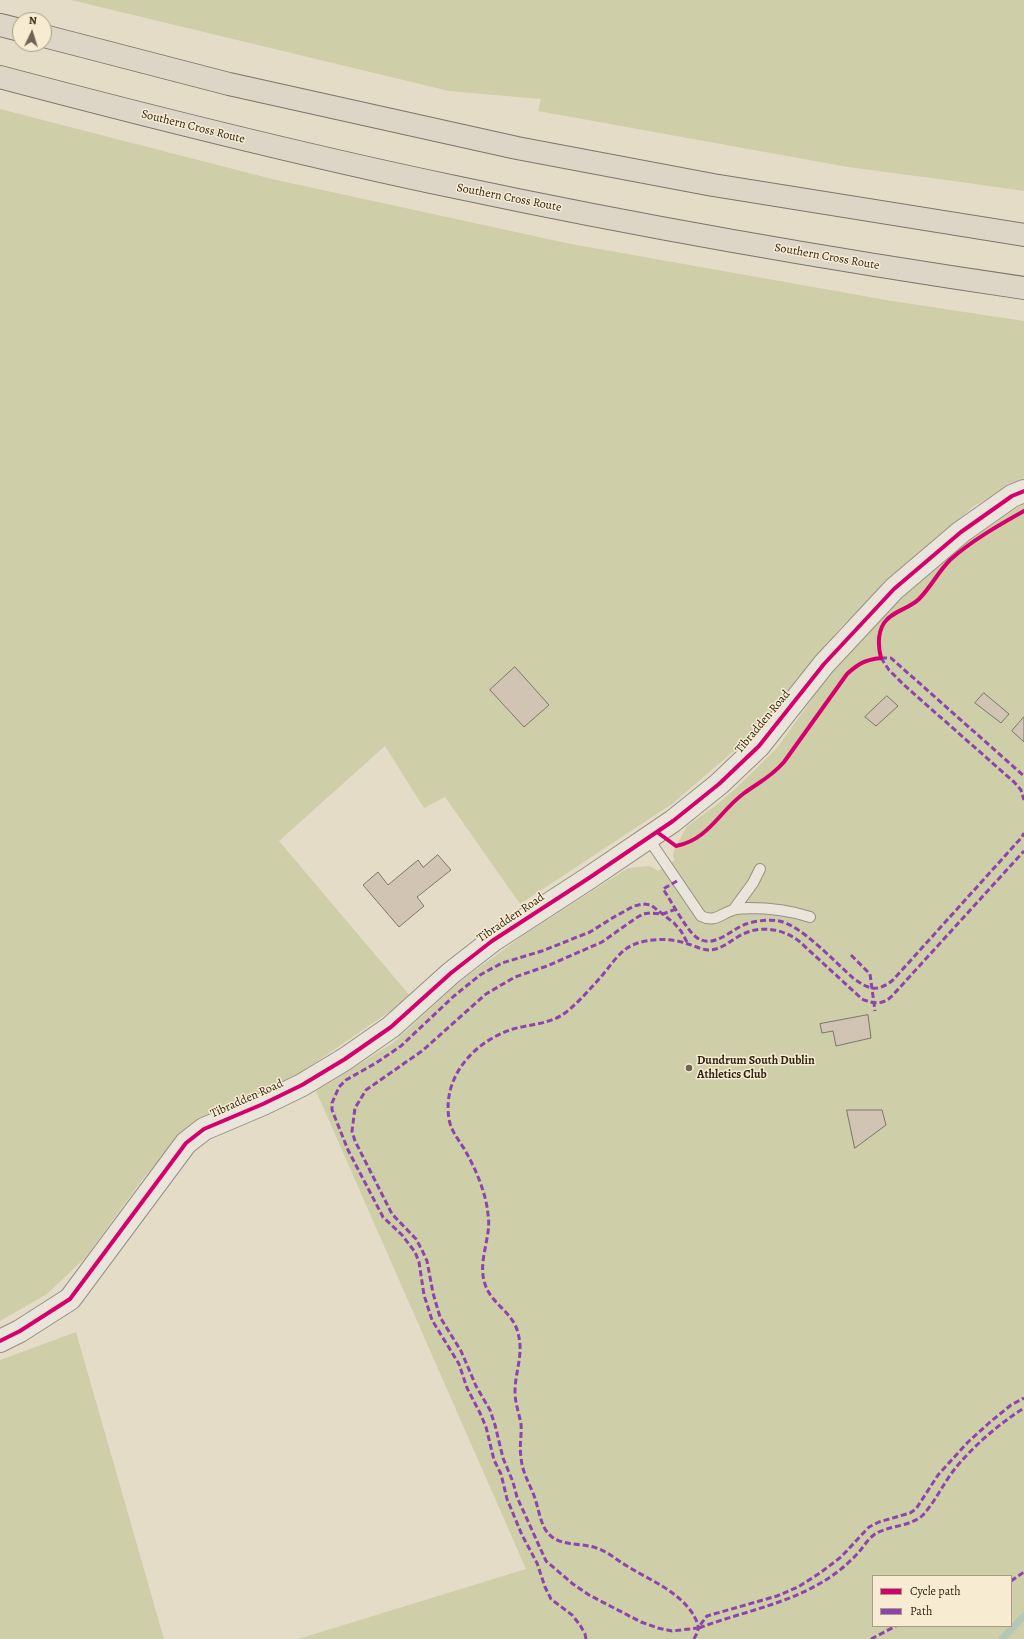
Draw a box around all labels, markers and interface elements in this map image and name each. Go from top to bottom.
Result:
north arrow [12,12,52,52]
text: N [28,13,37,28]
street label: Southern Cross Route [140,107,246,147]
street label: Southern Cross Route [455,181,563,215]
street label: Southern Cross Route [773,241,881,273]
street label: Tibradden Road [732,688,794,756]
street label: Tibradden Road [475,890,547,946]
place label: Dundrum South Dublin Athletics Club [697,1054,815,1082]
marker: Dundrum South Dublin Athletics Club [684,1063,694,1073]
street label: Tibradden Road [208,1077,286,1121]
legend [872,1575,1012,1627]
text: Cycle path [910,1583,961,1599]
text: Path [910,1603,932,1619]

